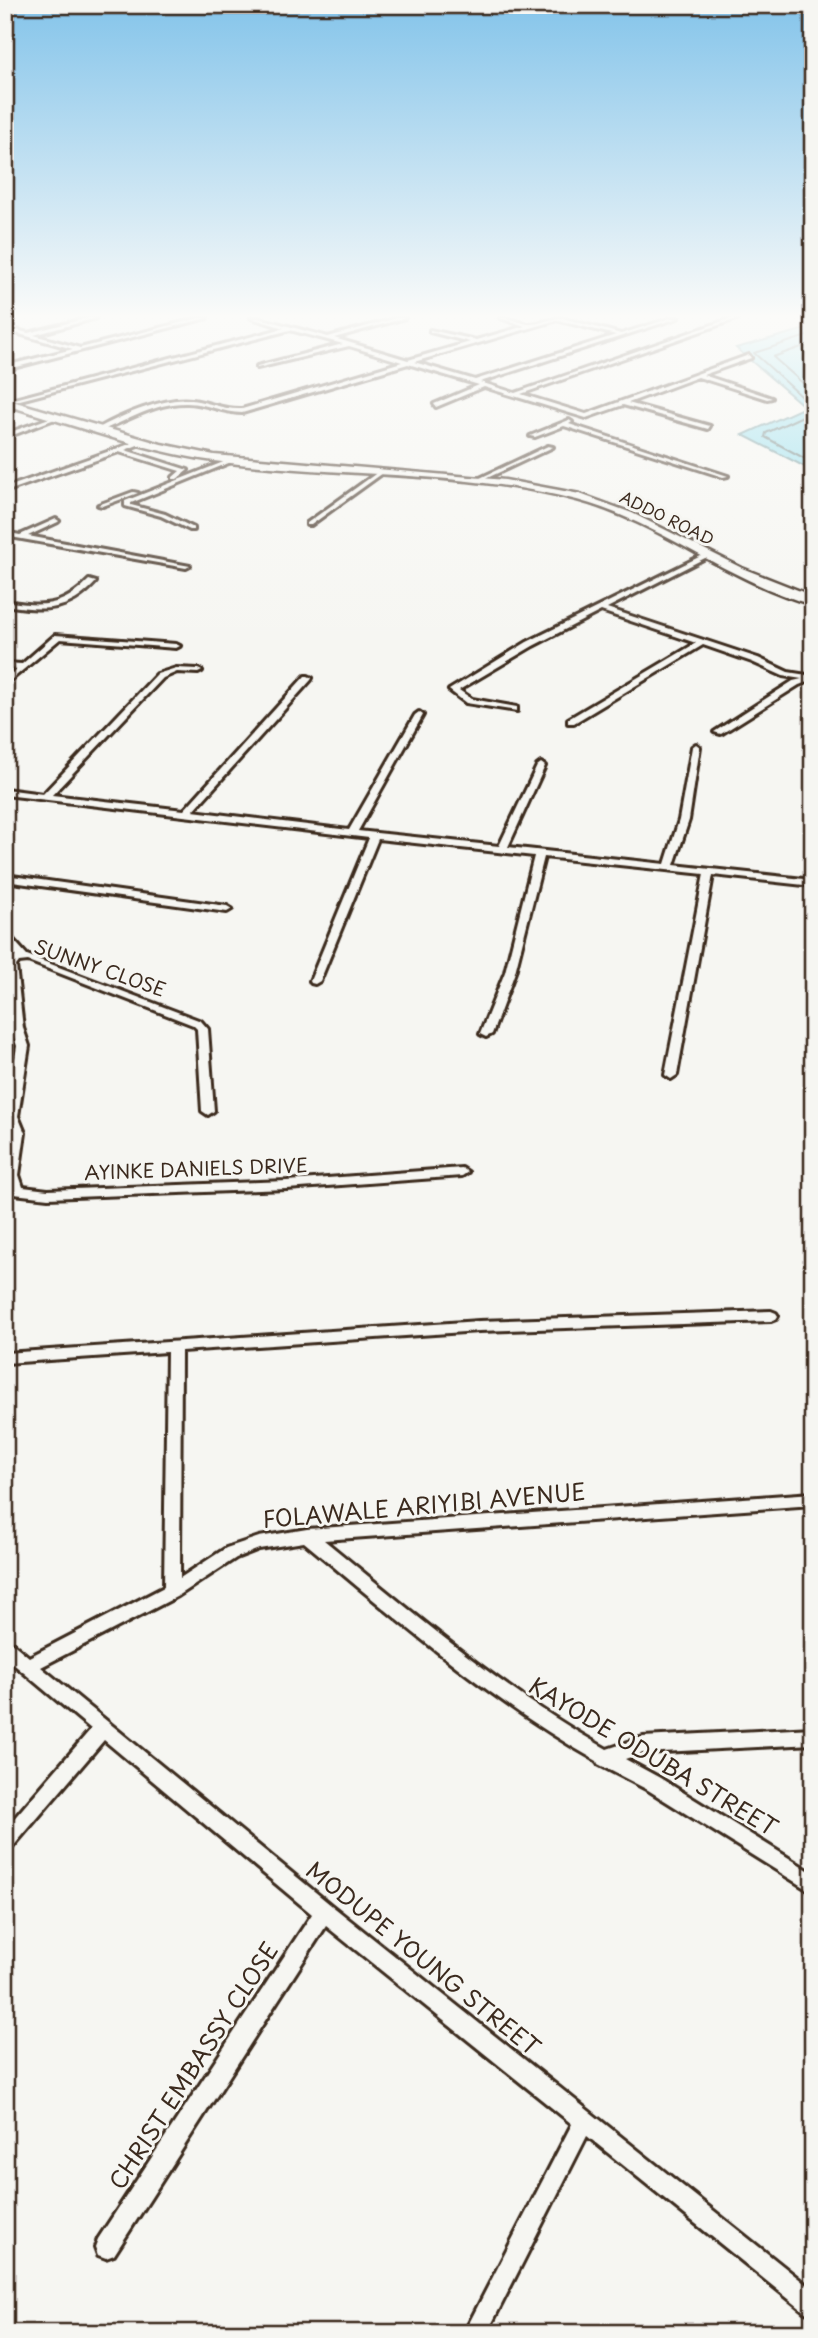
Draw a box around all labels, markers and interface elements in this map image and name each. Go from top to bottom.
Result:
street label: ADDO ROAD [616,484,719,550]
street label: SUNNY CLOSE [31,931,170,1003]
street label: AYINKE DANIELS DRIVE [84,1150,308,1186]
street label: FOLAWALE ARIYIBI AVENUE [261,1473,587,1536]
street label: KAYODE ODUBA STREET [523,1667,785,1844]
street label: MODUPE YOUNG STREET [299,1852,549,2064]
street label: CHRIST EMBASSY CLOSE [99,1934,286,2196]

